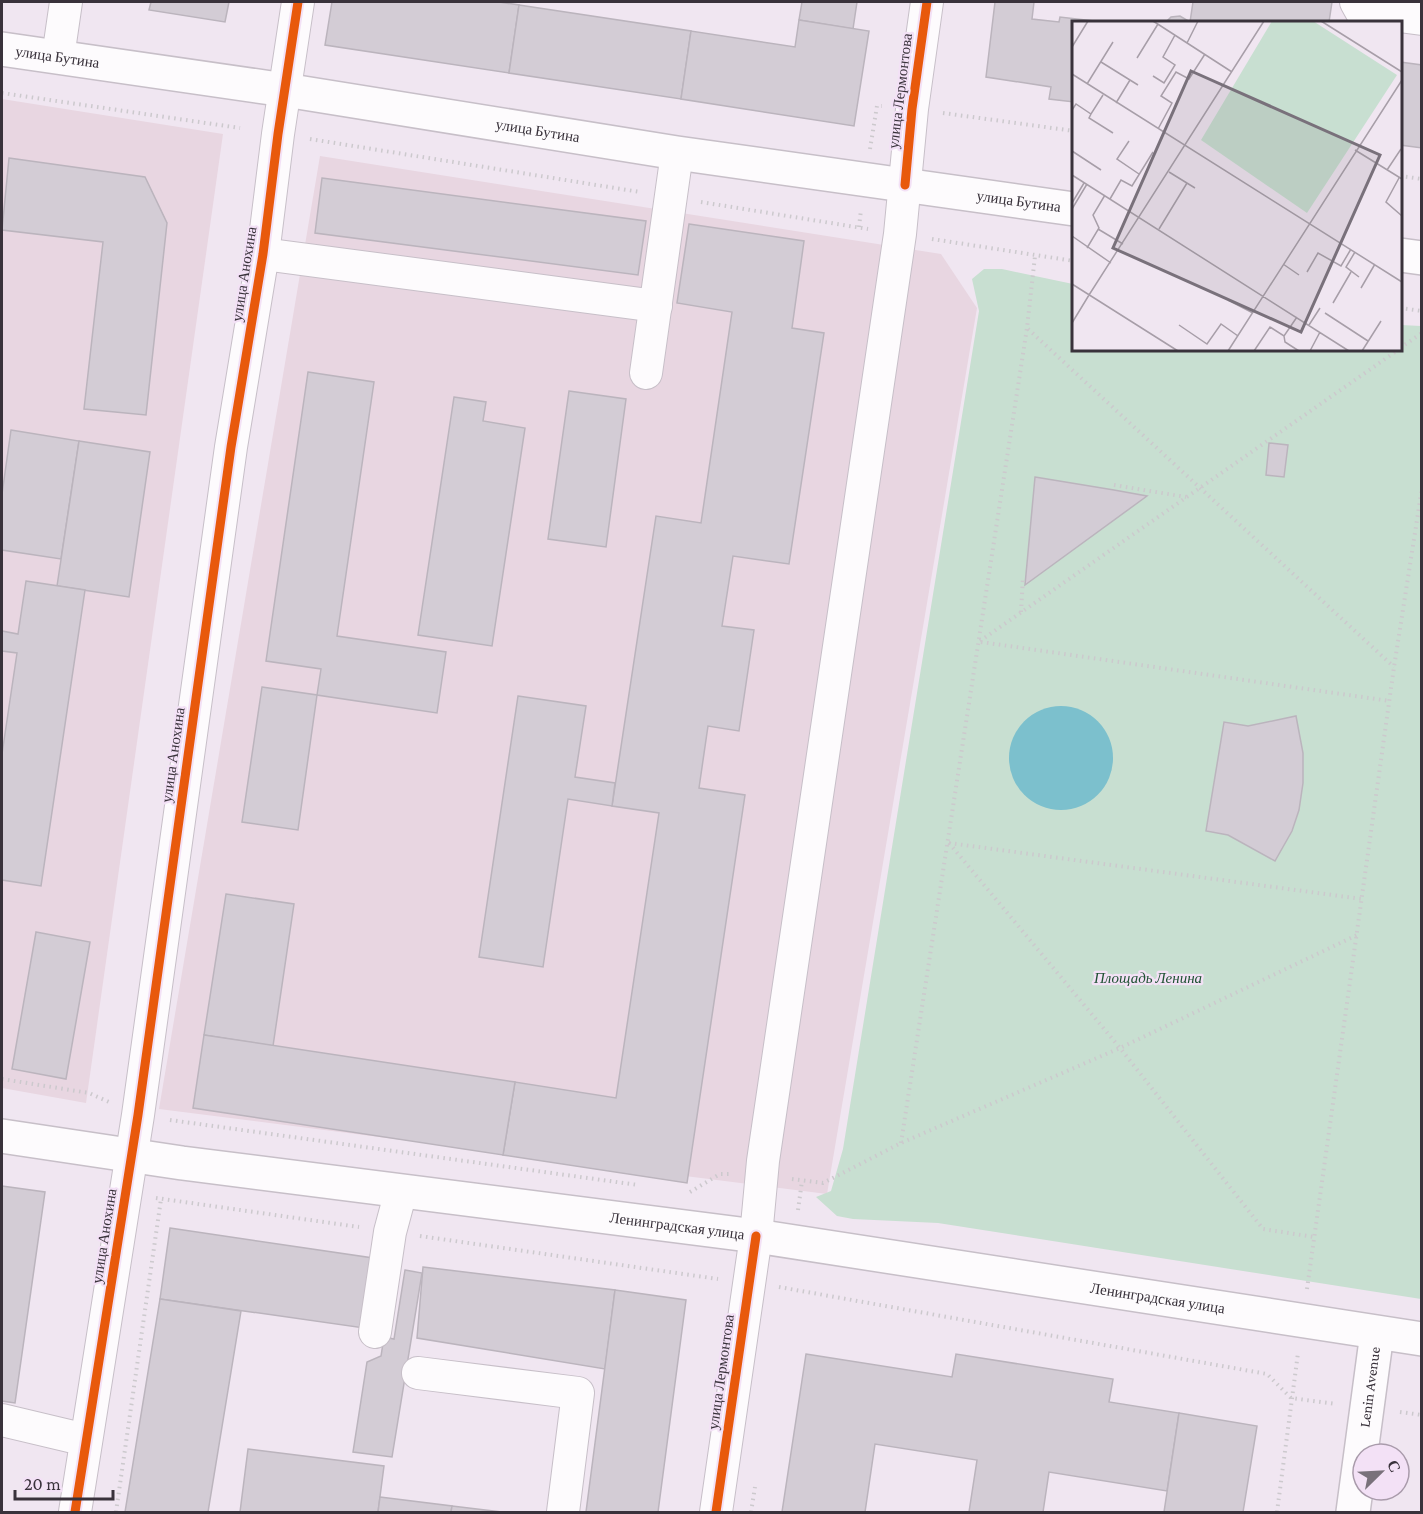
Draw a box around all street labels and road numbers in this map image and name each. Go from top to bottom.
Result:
street label: улица Лермонтова [885,32,915,150]
street label: улица Бутина [14,43,101,71]
street label: улица Бутина [495,116,581,145]
street label: улица Бутина [975,187,1062,215]
street label: улица Анохина [229,225,259,323]
street label: улица Анохина [158,706,188,804]
street label: улица Анохина [89,1187,119,1285]
street label: Ленинградская улица [609,1209,746,1243]
street label: Ленинградская улица [1089,1280,1226,1316]
street label: улица Лермонтова [705,1313,737,1431]
street label: Lenin Avenue [1356,1345,1383,1428]

